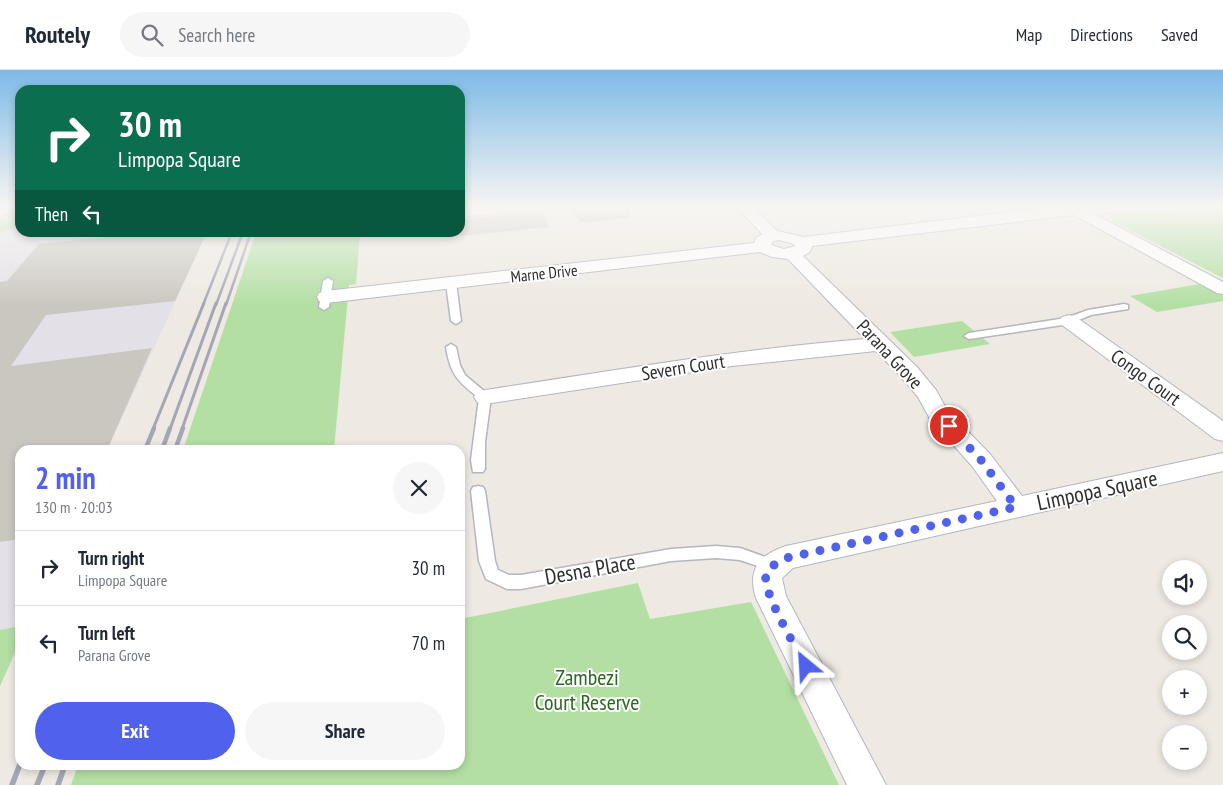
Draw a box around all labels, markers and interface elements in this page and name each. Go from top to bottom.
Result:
search box [120,12,470,57]
text: Routely [25,19,90,50]
icon: search [138,21,166,49]
text: Search here [178,23,255,47]
text: Map [1016,23,1042,46]
text: Directions [1070,23,1133,46]
text: Saved [1161,23,1198,46]
text: 30 m [118,101,182,147]
icon: right [35,105,100,170]
text: Limpopa Square [118,145,241,173]
icon: left [78,200,106,228]
text: Then [35,202,68,226]
street label: Marne Drive [510,260,578,286]
street label: Parana Grove [852,314,928,394]
street label: Congo Court [1106,344,1186,411]
street label: Severn Court [640,348,727,385]
pin [928,405,970,447]
icon: arrive [935,412,963,440]
text: 2 min [35,458,96,497]
button: close [393,462,445,514]
street label: Limpopa Square [1034,464,1160,516]
text: 130 m · 20:03 [35,497,113,517]
text: Turn right [78,546,144,570]
street label: Desna Place [542,547,638,591]
icon: right [35,554,63,582]
text: 30 m [412,556,445,580]
map controls [1162,560,1207,770]
button: sound [1162,560,1207,605]
text: Limpopa Square [78,570,167,590]
button: search [1162,615,1207,660]
text: Turn left [78,621,135,645]
icon: left [35,629,63,657]
text: 70 m [412,631,445,655]
position arrow [779,639,831,691]
text: Parana Grove [78,645,151,665]
park label: Zambezi Court Reserve [535,663,639,716]
button: + [1162,670,1207,715]
button: Exit [35,702,235,760]
button: Share [245,702,445,760]
button: − [1162,725,1207,770]

